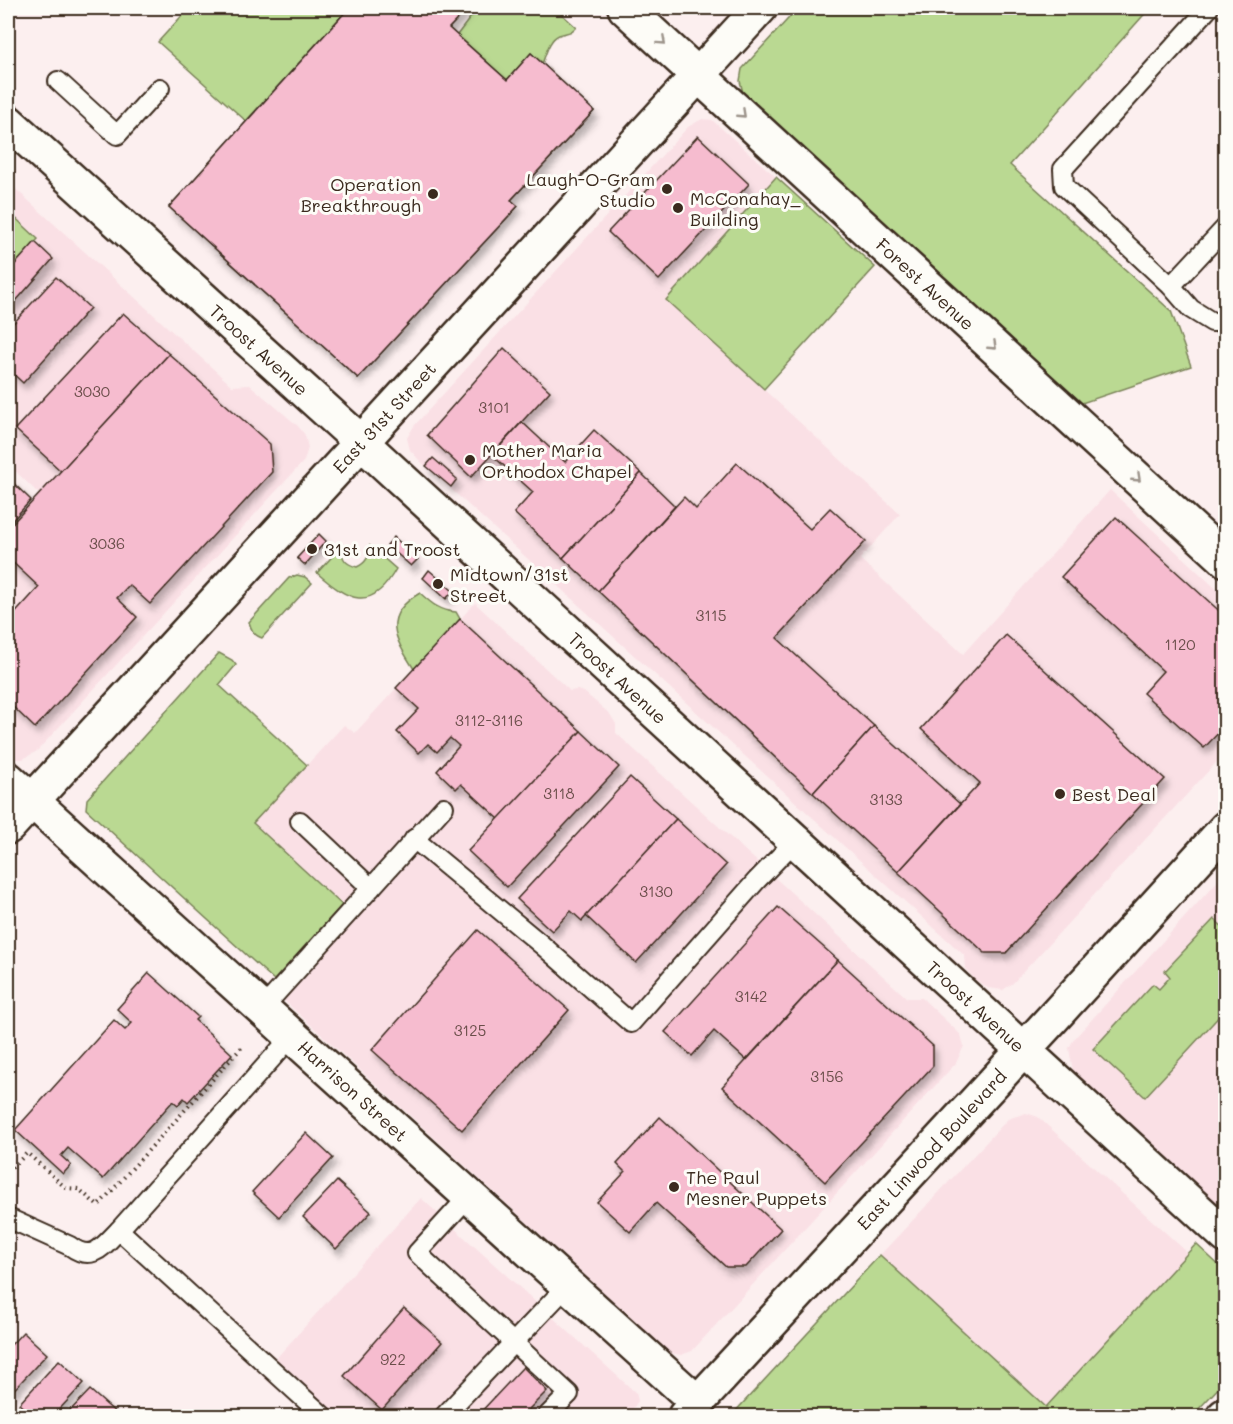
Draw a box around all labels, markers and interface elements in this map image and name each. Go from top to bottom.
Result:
one-way arrow [655,34,665,45]
one-way arrow [734,107,745,118]
place label: Laugh-O-Gram Studio [526,167,655,212]
place label: Operation Breakthrough [301,172,421,217]
marker: Laugh-O-Gram Studio [660,182,674,196]
place label: McConahay_ Building [690,186,801,231]
marker: Operation Breakthrough [426,187,440,201]
marker: McConahay_ Building [671,201,685,215]
street label: Forest Avenue [871,233,980,335]
street label: Troost Avenue [205,299,314,401]
one-way arrow [986,339,997,350]
street label: East 31st Street [327,357,441,478]
house number: 3030 [74,381,110,401]
house number: 3101 [478,397,510,417]
place label: Mother Maria Orthodox Chapel [482,438,632,483]
marker: Mother Maria Orthodox Chapel [463,453,477,467]
one-way arrow [1130,471,1140,482]
house number: 3036 [89,533,125,553]
place label: 31st and Troost [324,537,460,561]
marker: 31st and Troost [305,542,319,556]
place label: Midtown/31st Street [450,562,569,607]
marker: Midtown/31st Street [431,577,445,591]
house number: 3115 [696,605,726,625]
street label: Troost Avenue [564,627,672,729]
house number: 1120 [1164,634,1196,654]
house number: 3112-3116 [455,710,523,730]
place label: Best Deal [1072,782,1156,806]
house number: 3118 [543,783,575,803]
marker: Best Deal [1053,787,1067,801]
house number: 3133 [869,789,903,809]
house number: 3130 [639,881,673,901]
street label: Troost Avenue [922,955,1030,1058]
house number: 3142 [735,986,767,1006]
house number: 3125 [454,1020,486,1040]
street label: Harrison Street [293,1035,413,1147]
street label: East Linwood Boulevard [851,1064,1012,1235]
house number: 3156 [810,1066,844,1086]
place label: The Paul Mesner Puppets [686,1165,827,1210]
marker: The Paul Mesner Puppets [667,1180,681,1194]
house number: 922 [380,1349,406,1369]

